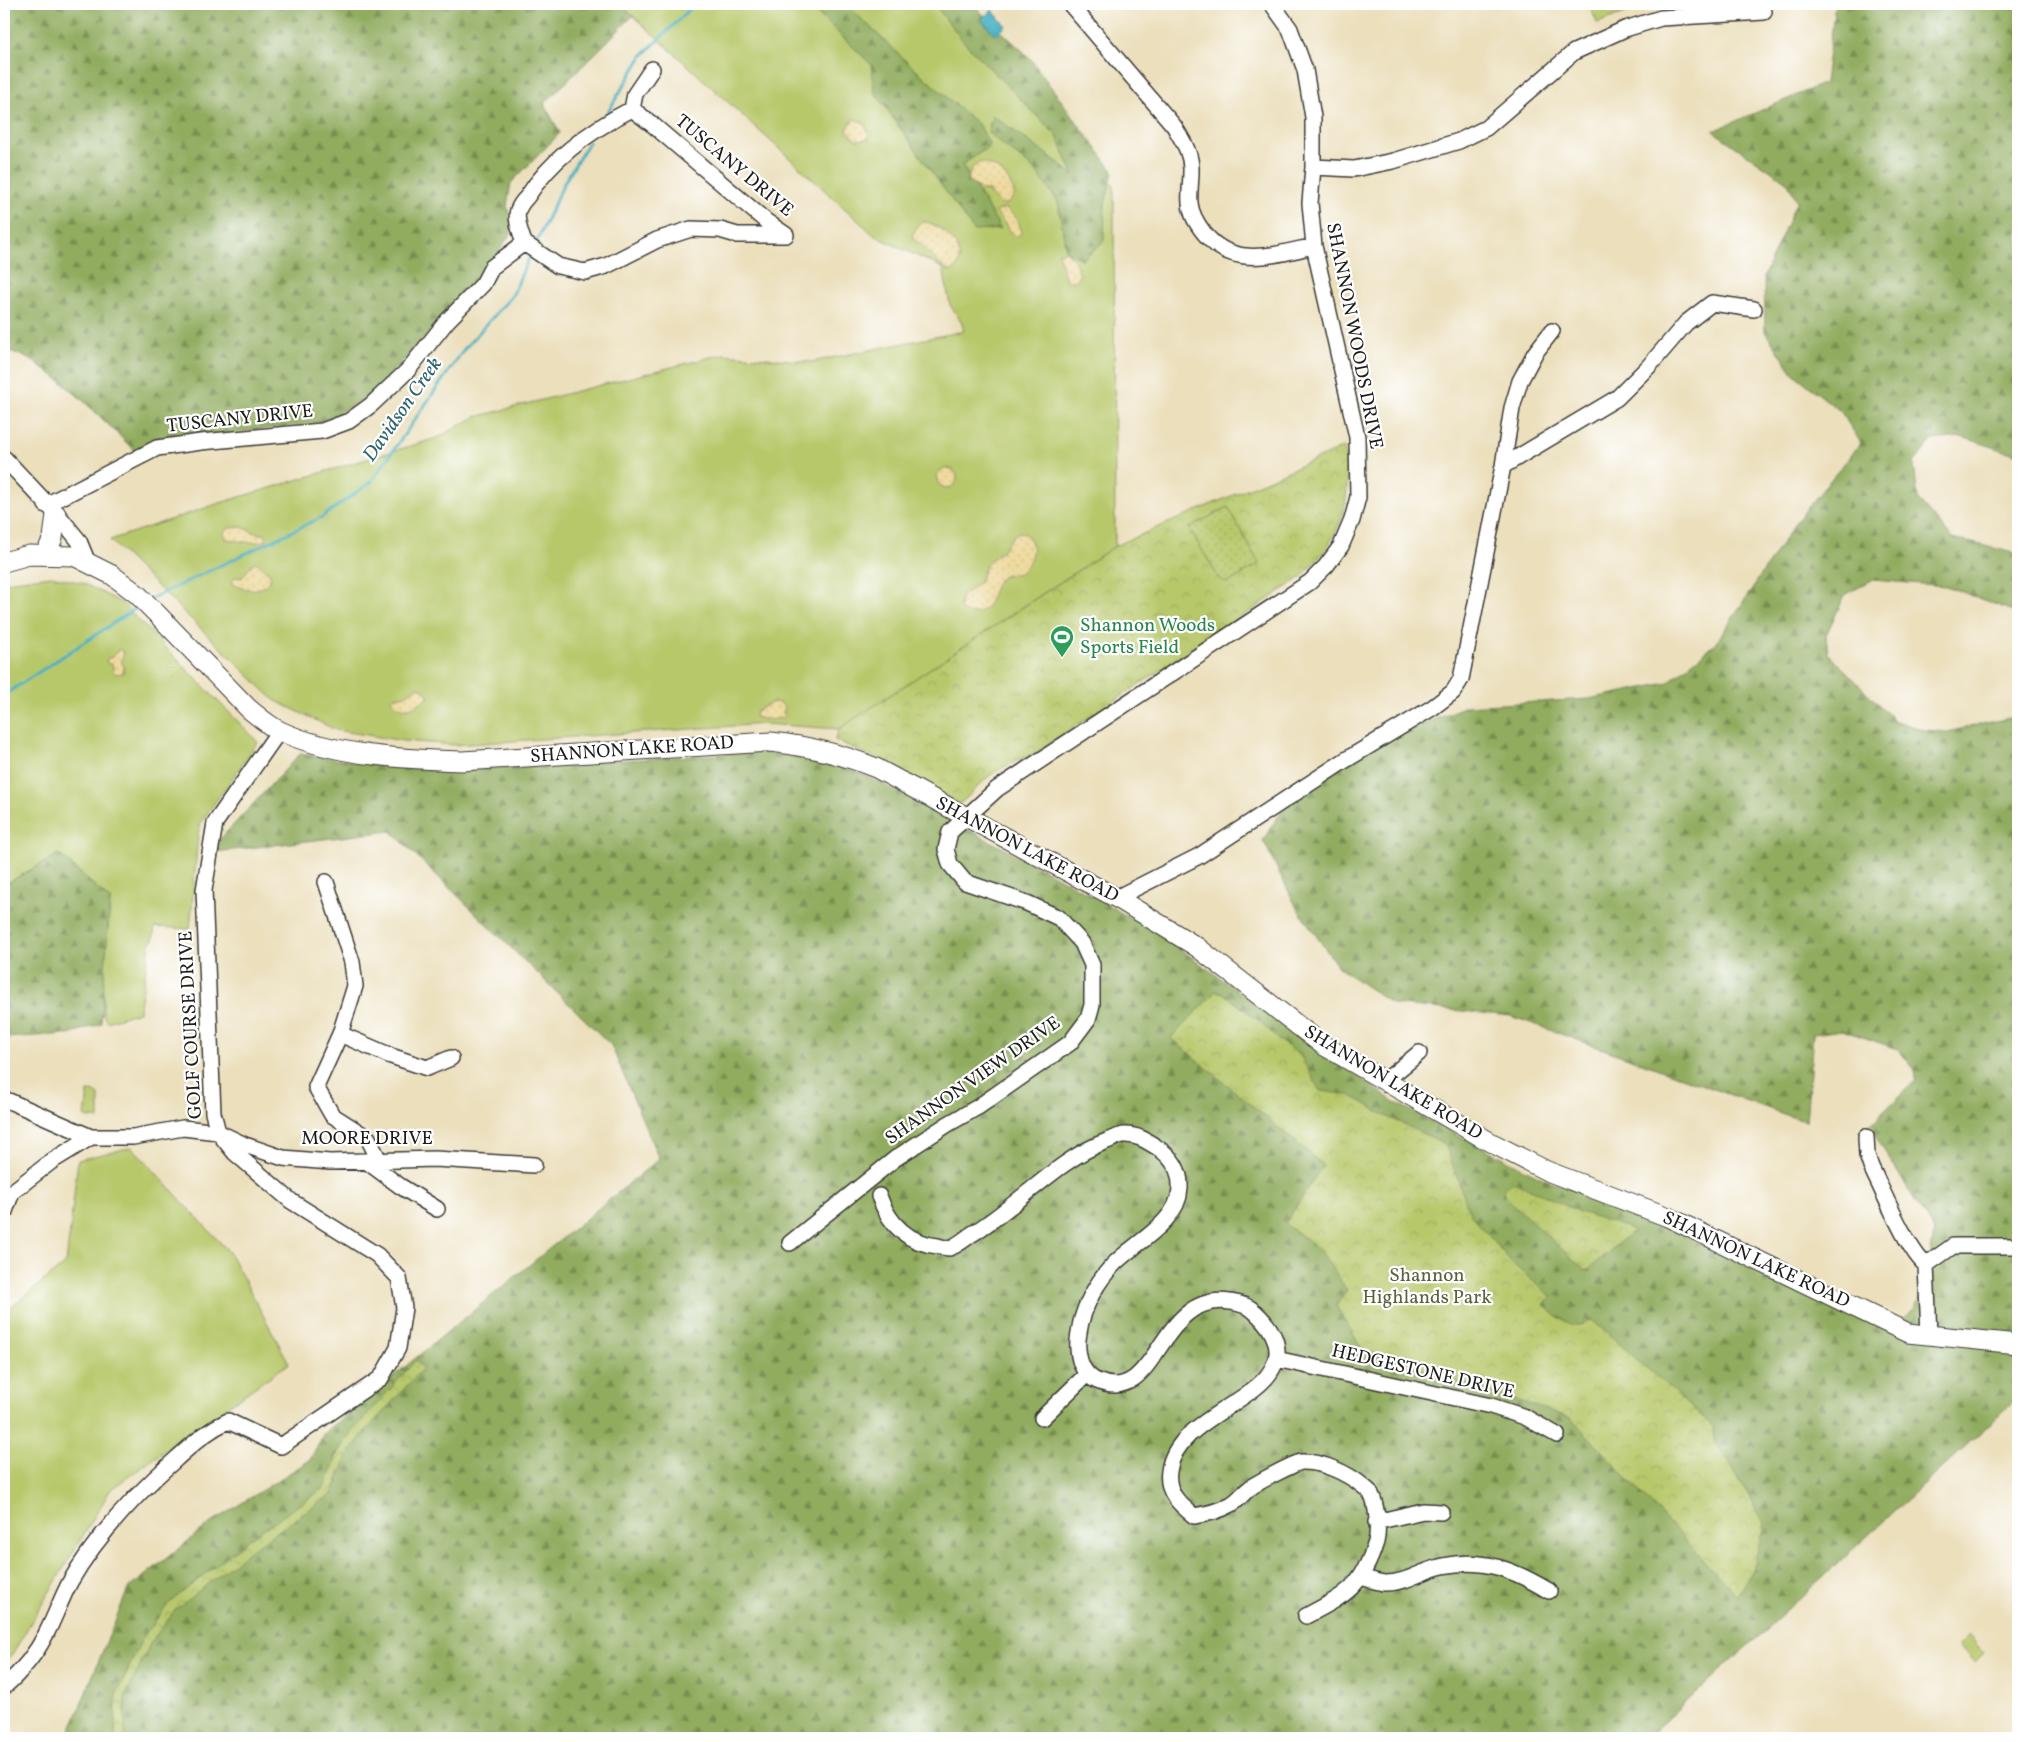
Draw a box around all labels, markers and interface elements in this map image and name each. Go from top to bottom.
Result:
street label: TUSCANY DRIVE [669,109,799,223]
street label: SHANNON WOODS DRIVE [1319,220,1389,452]
water label: Davidson Creek [357,352,449,468]
street label: TUSCANY DRIVE [165,398,315,440]
place label: Shannon Woods Sports Field [1080,613,1215,661]
sports icon: Shannon Woods Sports Field [1049,624,1075,658]
street label: SHANNON LAKE ROAD [529,730,735,770]
street label: SHANNON LAKE ROAD [931,791,1123,909]
street label: GOLF COURSE DRIVE [173,930,209,1120]
street label: SHANNON VIEW DRIVE [880,1011,1066,1151]
street label: SHANNON LAKE ROAD [1299,1019,1487,1147]
street label: MOORE DRIVE [301,1126,433,1152]
street label: SHANNON LAKE ROAD [1658,1205,1854,1315]
park label: Shannon Highlands Park [1362,1263,1492,1311]
street label: HEDGESTONE DRIVE [1329,1338,1517,1406]

